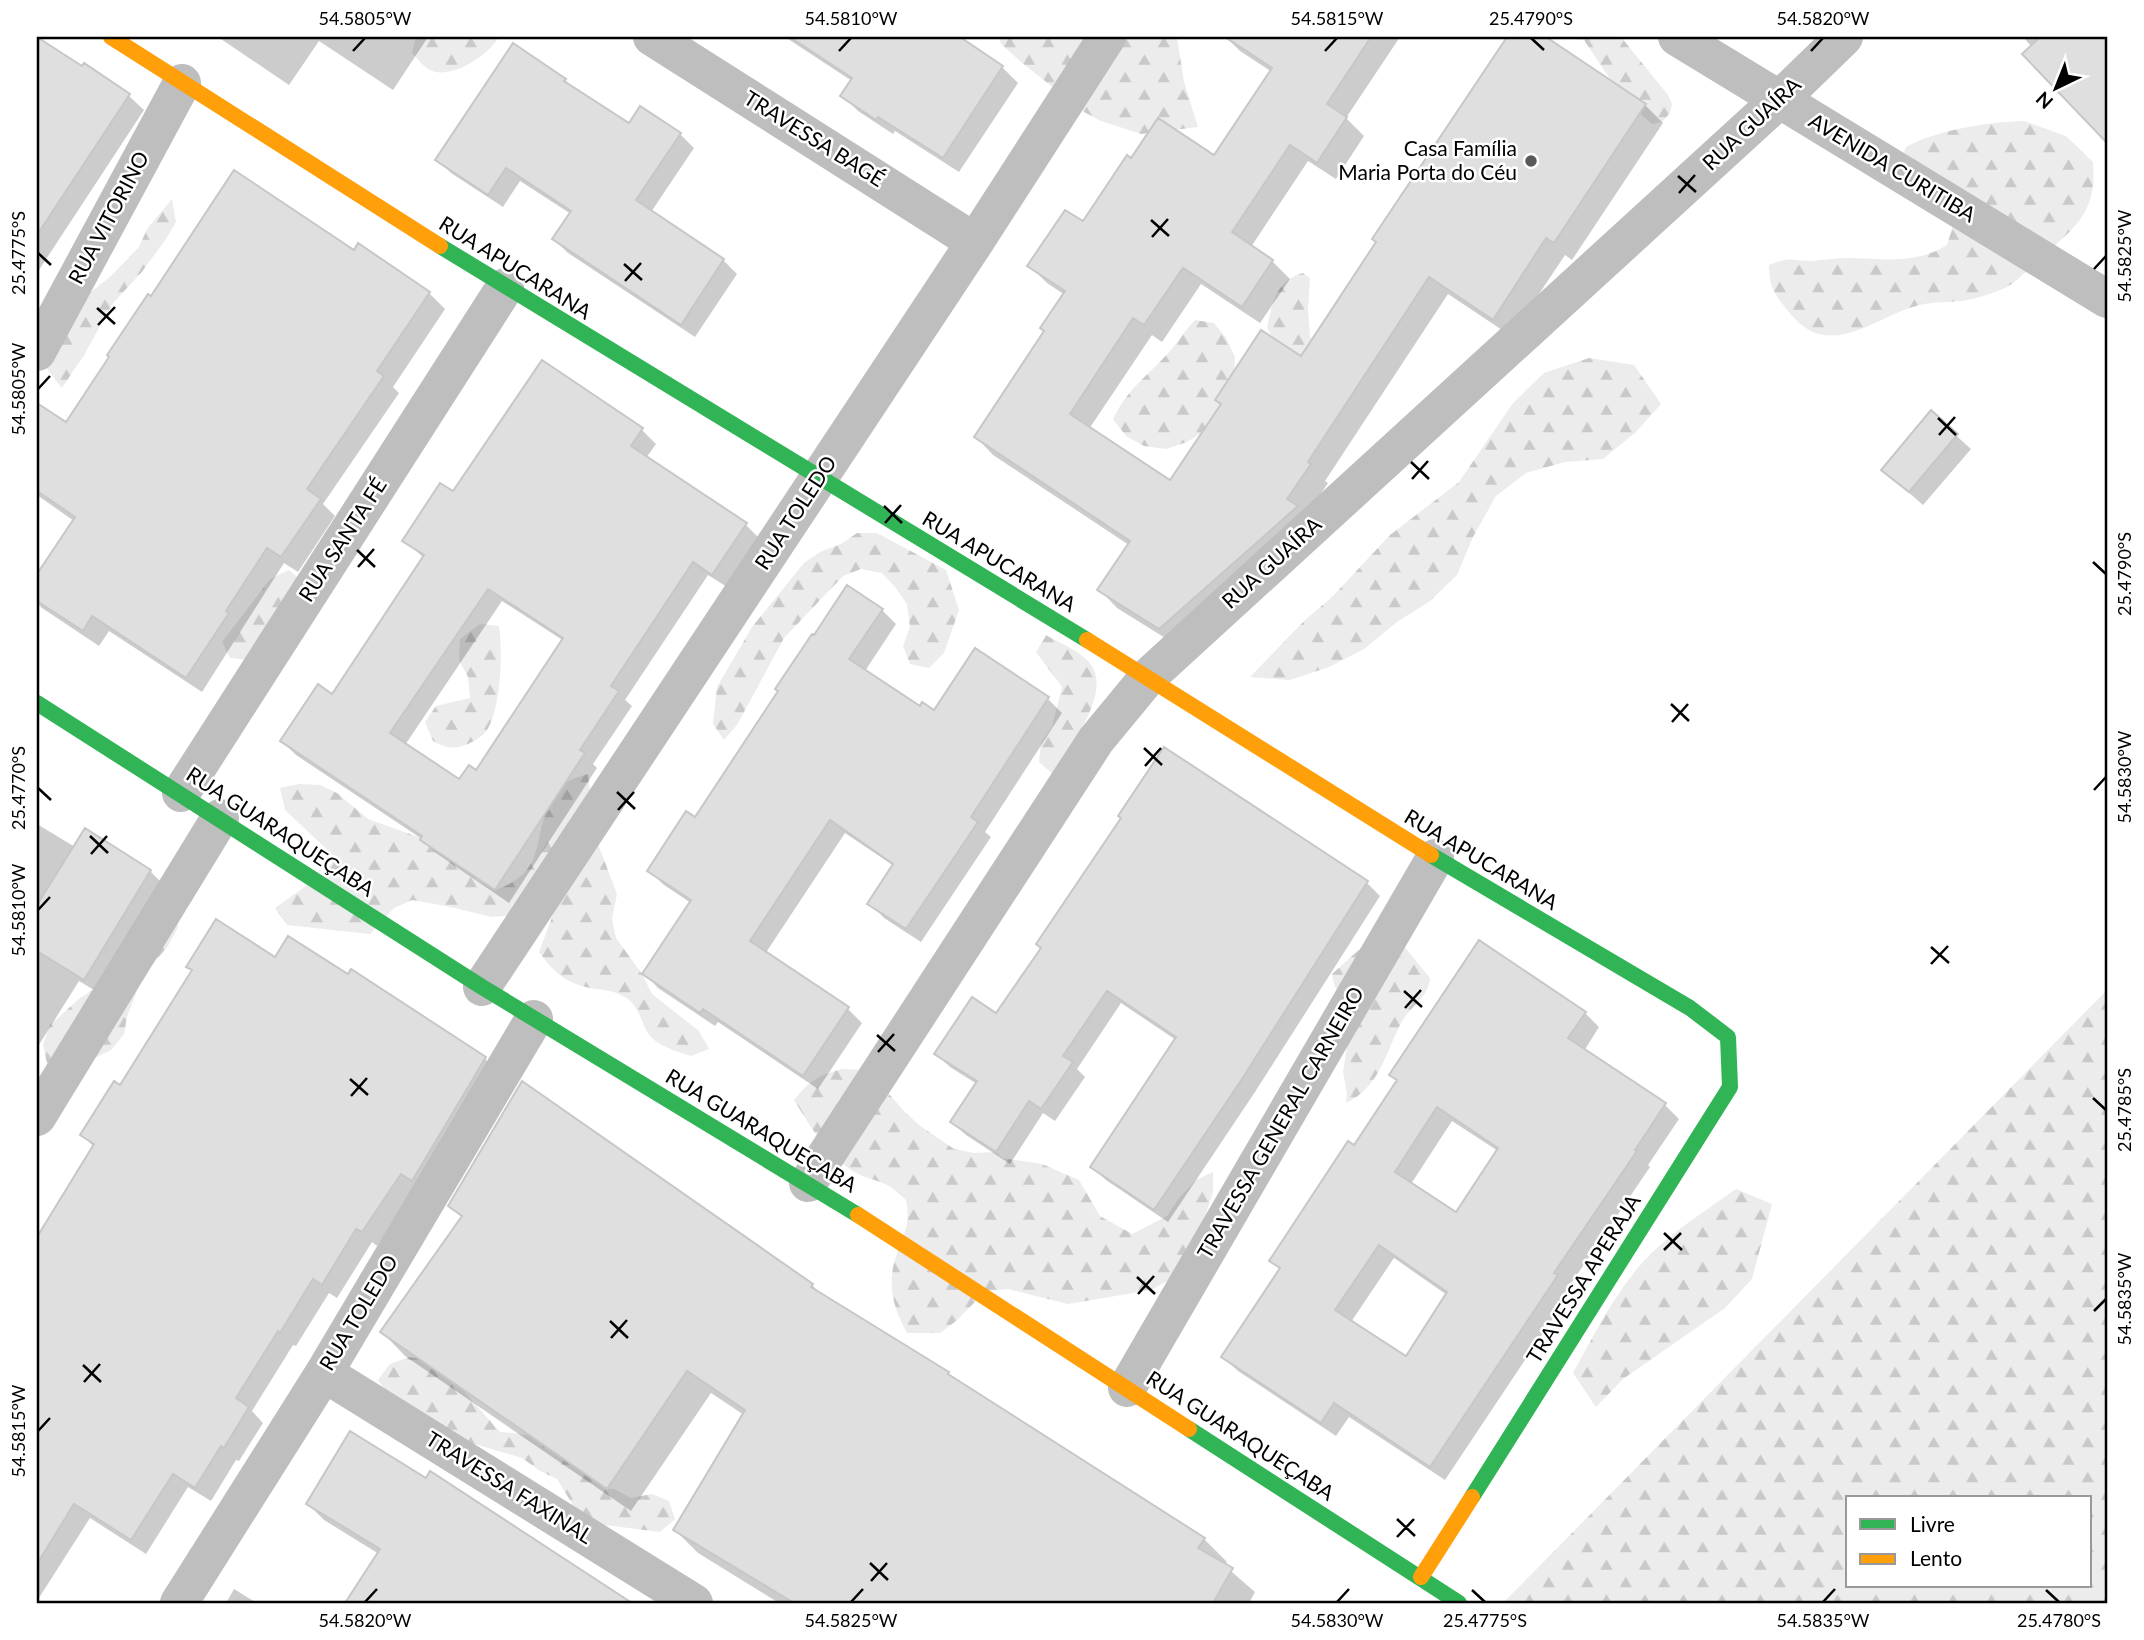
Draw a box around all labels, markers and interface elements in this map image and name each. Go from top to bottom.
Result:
text: 54.5805°W [319,7,412,29]
text: 54.5810°W [805,7,898,29]
text: 54.5815°W [1291,7,1384,29]
text: 25.4790°S [1489,7,1573,29]
text: 54.5820°W [1777,7,1870,29]
north arrow [2022,52,2092,122]
street label: RUA GUAÍRA [1697,71,1806,175]
street label: TRAVESSA BAGÉ [740,84,890,191]
text: N [2031,87,2057,114]
street label: AVENIDA CURITIBA [1805,107,1981,227]
place label: Casa Família Maria Porta do Céu [1338,135,1517,184]
street label: RUA VITORINO [62,147,153,288]
marker: Casa Família Maria Porta do Céu [1523,153,1539,169]
text: 54.5825°W [2113,209,2135,303]
street label: RUA APUCARANA [435,210,597,324]
text: 25.4775°S [7,211,29,295]
text: 54.5805°W [7,342,29,436]
street label: RUA TOLEDO [749,451,841,574]
street label: RUA SANTA FÉ [293,473,391,606]
street label: RUA APUCARANA [919,505,1082,617]
street label: RUA GUAÍRA [1216,510,1326,613]
text: 25.4790°S [2113,532,2135,616]
text: 54.5830°W [2113,730,2135,824]
text: 25.4770°S [7,746,29,830]
street label: RUA GUARAQUEÇABA [182,761,380,901]
street label: RUA APUCARANA [1401,803,1564,915]
text: 54.5810°W [7,863,29,957]
street label: TRAVESSA GENERAL CARNEIRO [1191,982,1368,1263]
street label: RUA GUARAQUEÇABA [662,1063,863,1197]
text: 25.4785°S [2113,1068,2135,1152]
street label: TRAVESSA APERAJA [1520,1188,1645,1367]
street label: RUA TOLEDO [313,1250,402,1375]
text: 54.5835°W [2113,1252,2135,1346]
street label: RUA GUARAQUEÇABA [1142,1365,1340,1505]
text: 54.5815°W [7,1384,29,1478]
street label: TRAVESSA FAXINAL [422,1425,598,1548]
legend [1846,1496,2092,1588]
text: Livre [1910,1511,1955,1536]
text: Lento [1910,1545,1962,1570]
text: 54.5820°W [319,1609,412,1631]
text: 54.5825°W [805,1609,898,1631]
text: 54.5830°W [1291,1609,1384,1631]
text: 25.4775°S [1443,1609,1527,1631]
text: 54.5835°W [1777,1609,1870,1631]
text: 25.4780°S [2017,1609,2101,1631]

